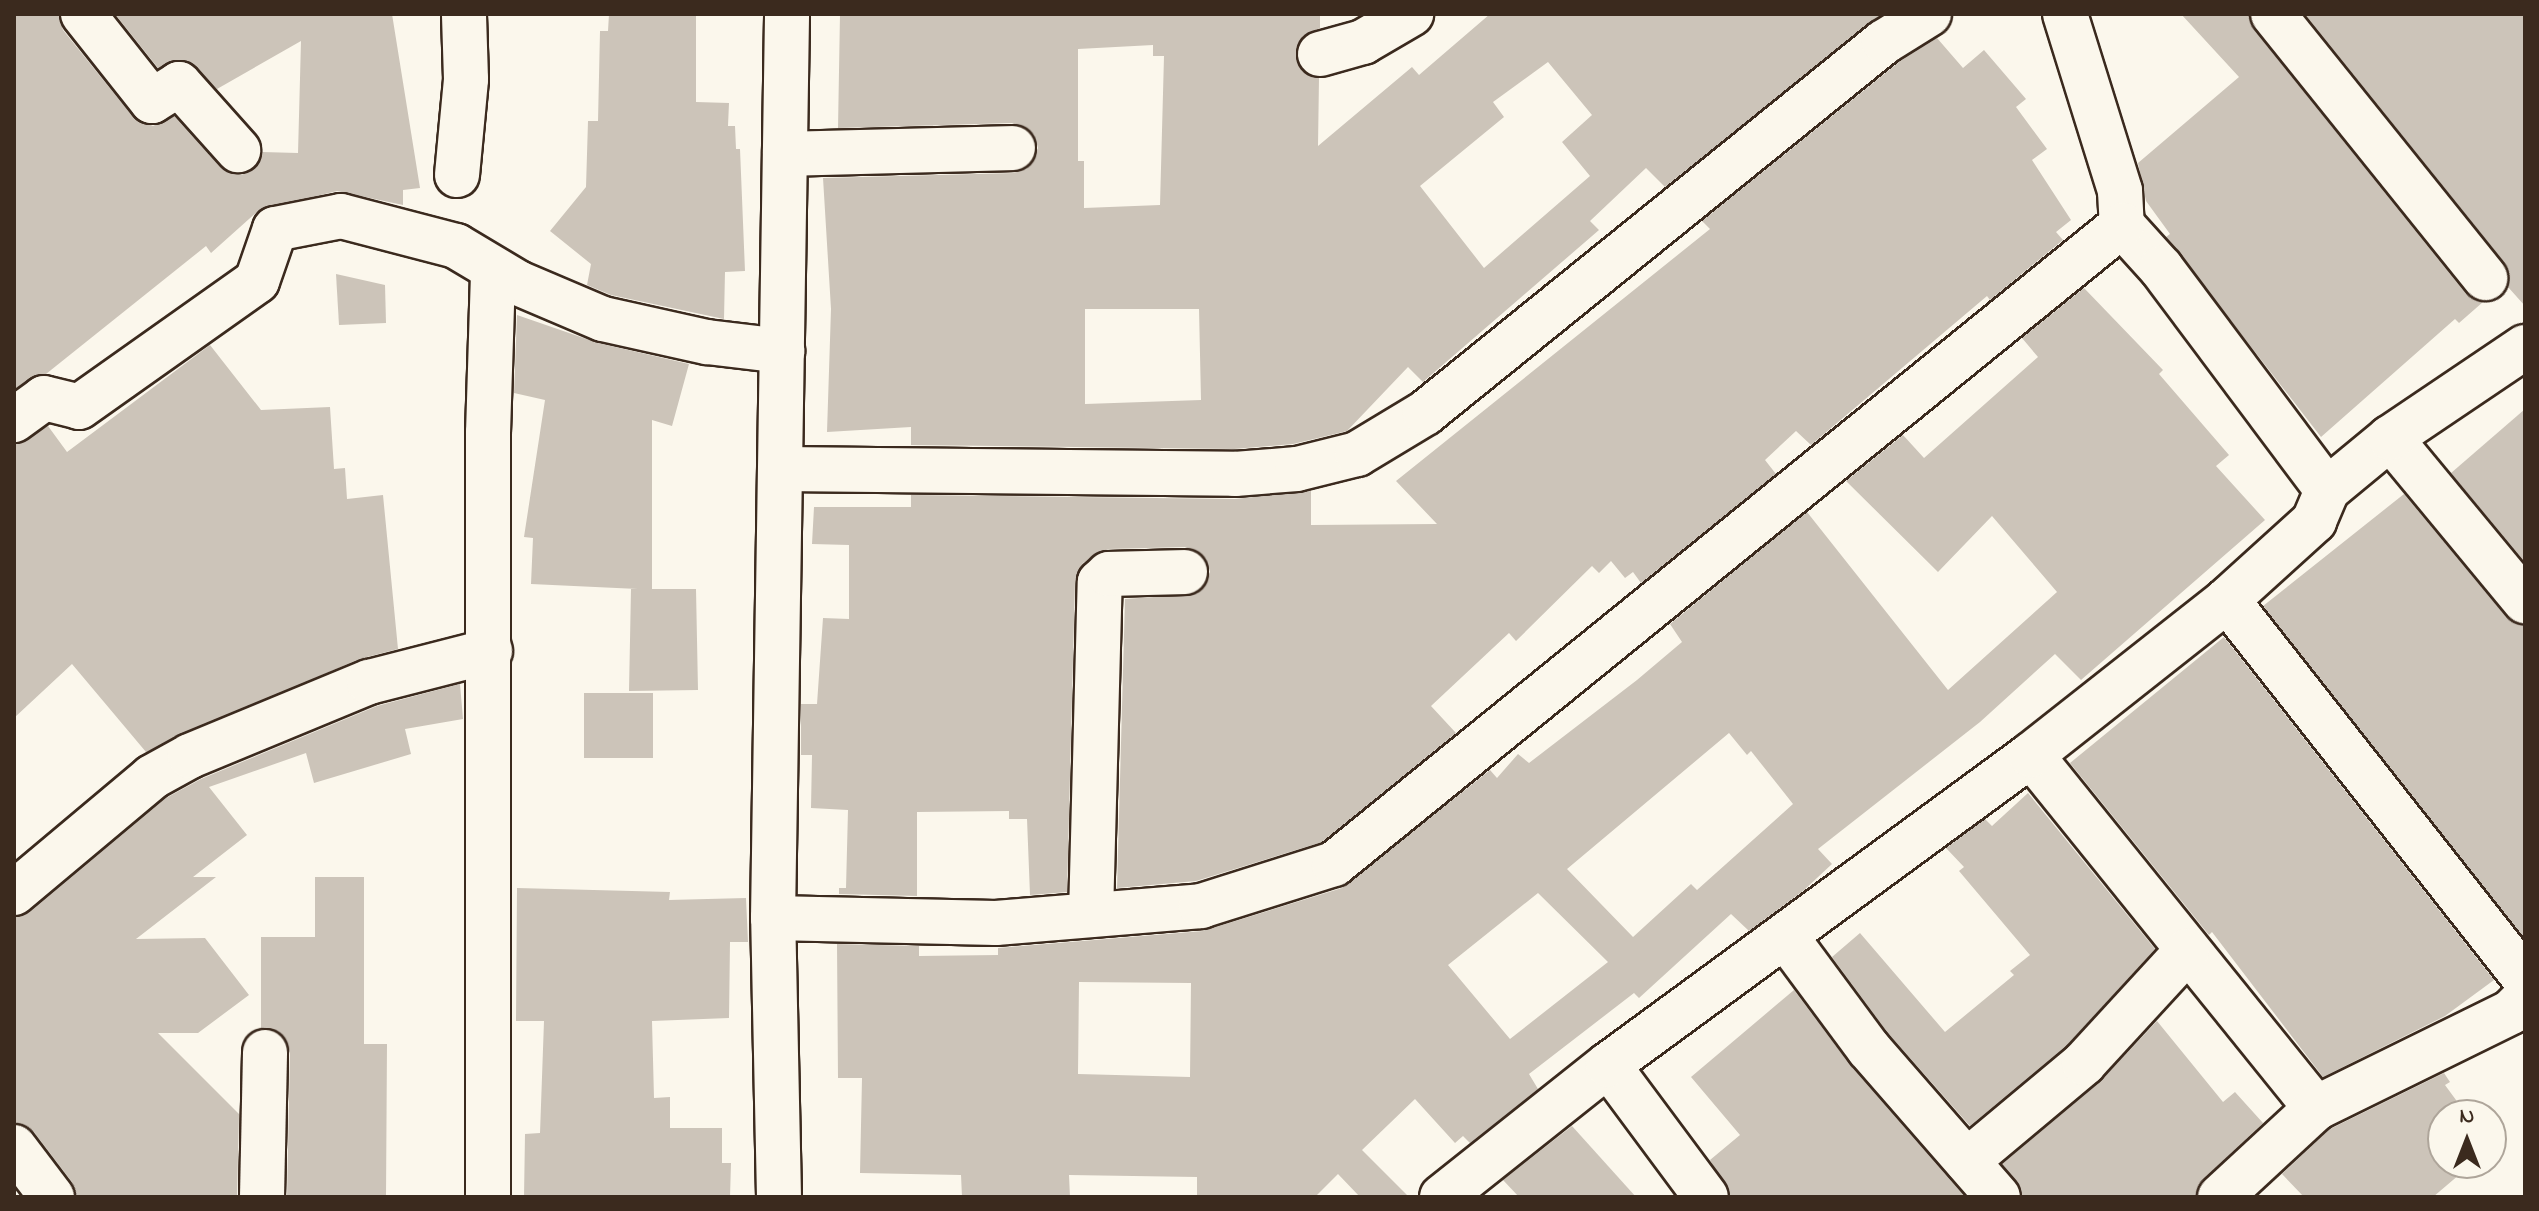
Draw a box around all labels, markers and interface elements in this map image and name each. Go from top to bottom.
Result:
north arrow [2427,1099,2507,1179]
text: N [2460,1101,2474,1133]

